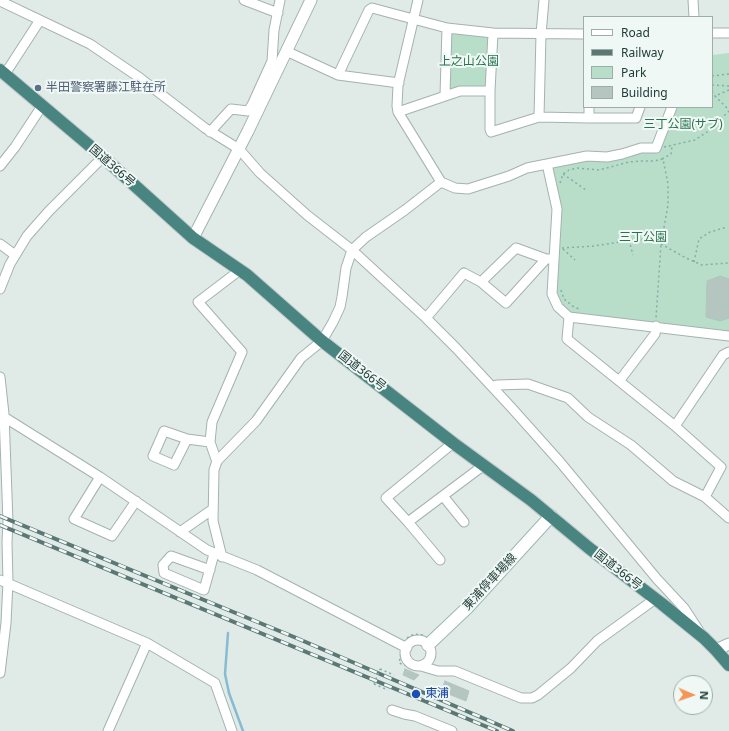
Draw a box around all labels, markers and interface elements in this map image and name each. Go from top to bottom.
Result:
legend [583,16,713,108]
text: Road [621,24,650,41]
text: Railway [621,44,664,61]
park label: 上之山公園 [439,55,499,69]
text: Park [621,64,646,81]
place label: 半田警察署藤江駐在所 [46,81,166,95]
marker: 半田警察署藤江駐在所 [33,83,43,93]
text: Building [621,84,668,101]
park label: 三丁公園(サブ) [643,118,723,132]
street label: 国道366号 [86,142,138,190]
park label: 三丁公園 [619,231,667,245]
street label: 国道366号 [335,348,389,394]
street label: 国道366号 [591,547,645,593]
street label: 東浦停車場線 [460,551,520,613]
north arrow [673,675,713,715]
place label: 東浦 [425,687,449,701]
marker: 東浦 [410,688,422,700]
text: N [697,691,712,700]

